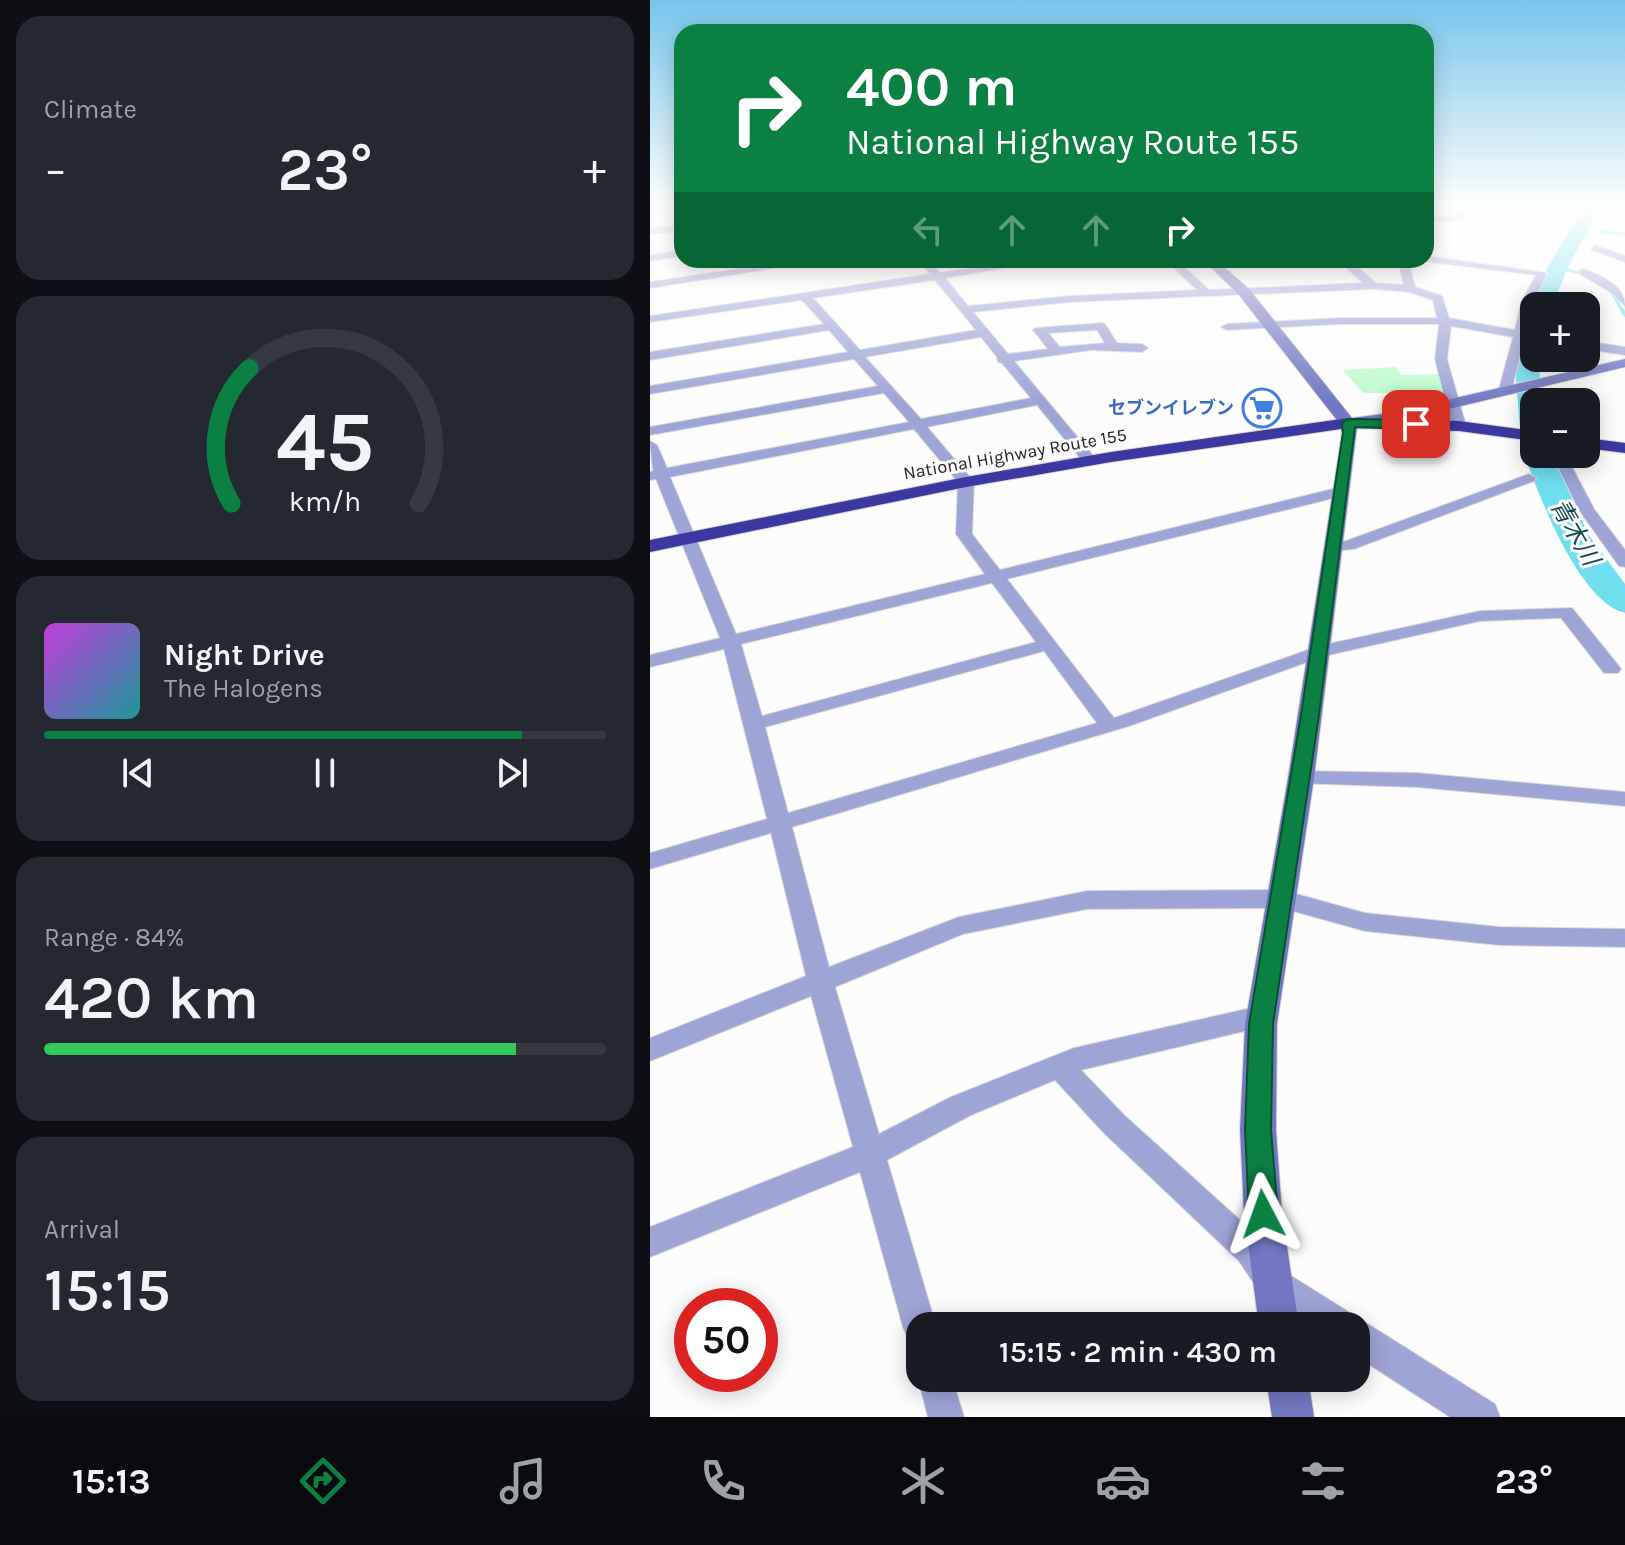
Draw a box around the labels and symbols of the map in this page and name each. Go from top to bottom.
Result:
supermarket icon: セブンイレブン [1241,387,1283,429]
pin [1382,390,1450,458]
place label: セブンイレブン [1108,397,1234,419]
street label: National Highway Route 155 [901,423,1129,485]
water label: 青木川 [1545,494,1607,573]
position arrow [1221,1172,1305,1256]
speed limit sign: 50 [674,1288,778,1392]

